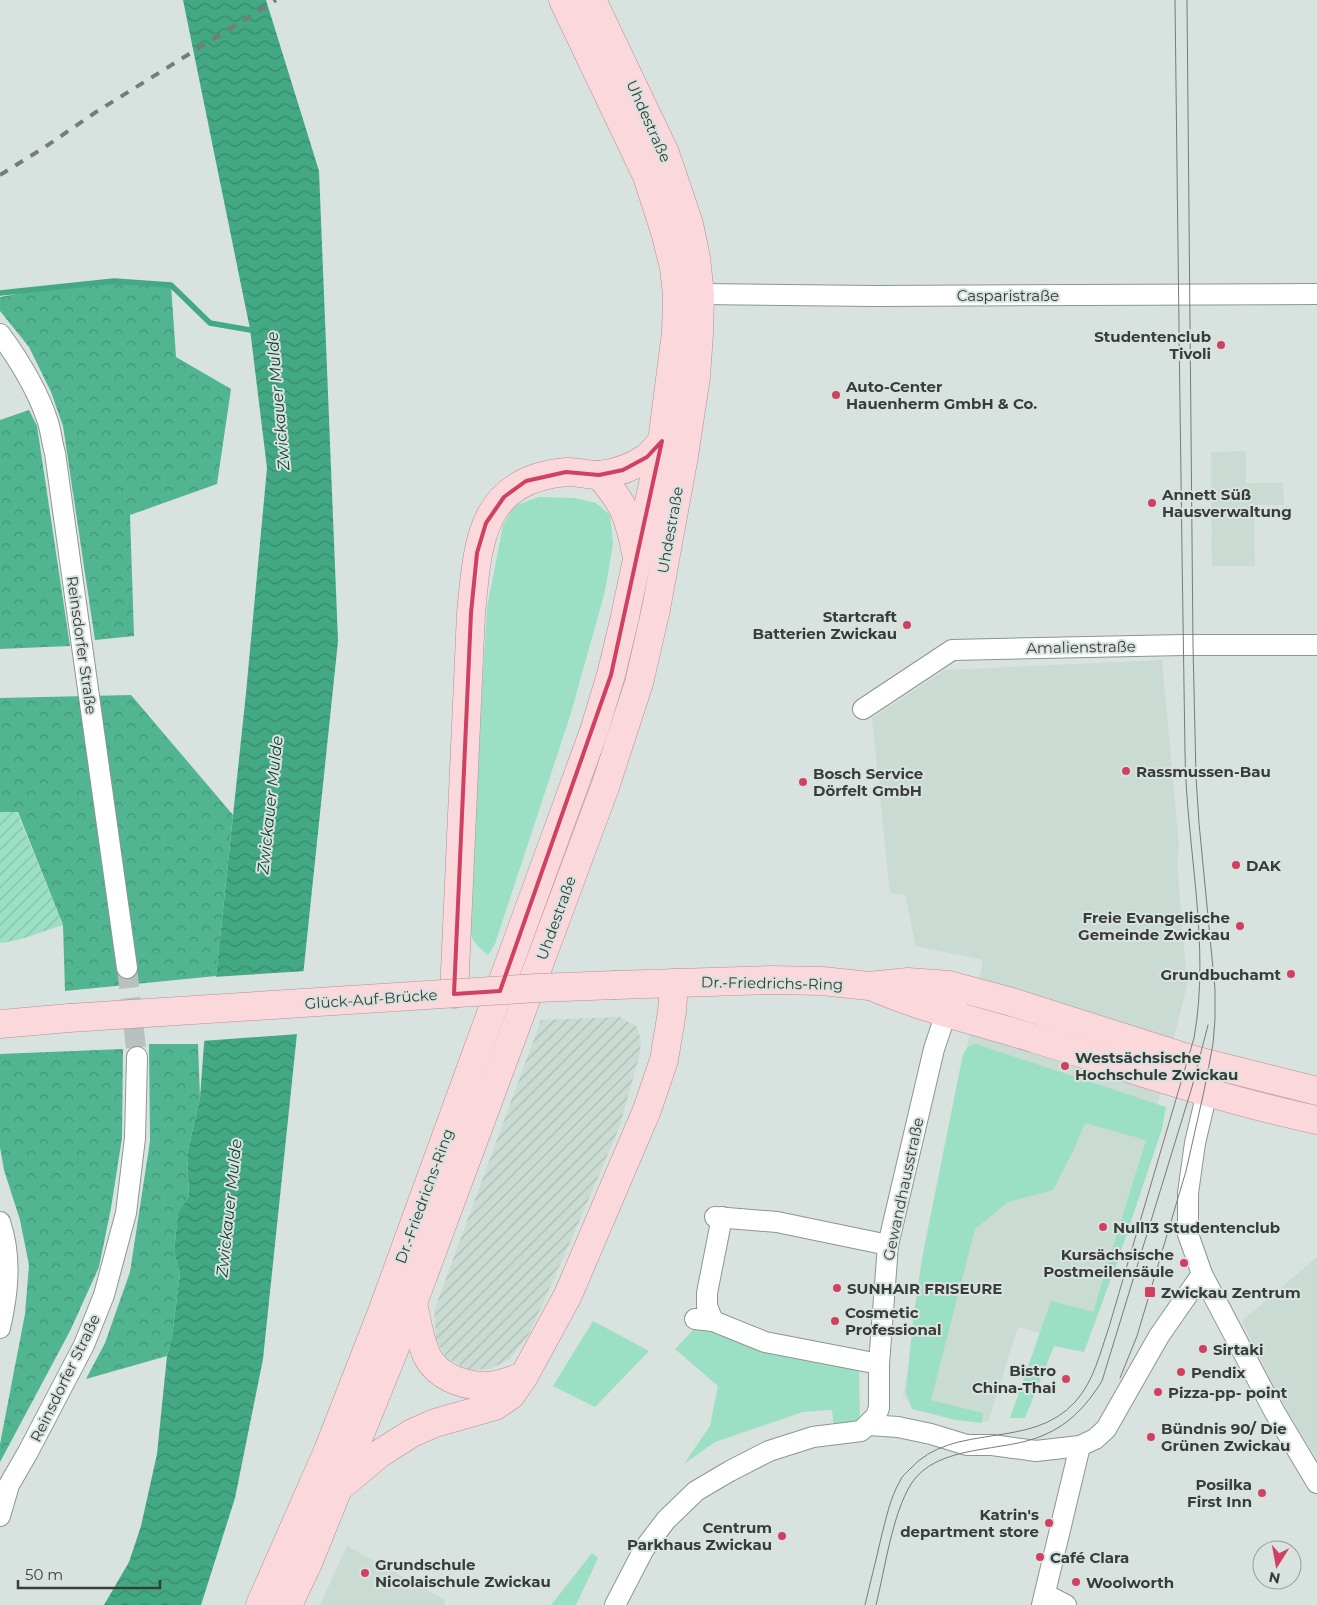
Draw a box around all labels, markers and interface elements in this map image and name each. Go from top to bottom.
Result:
street label: Uhdestraße [622,77,676,165]
street label: Casparistraße [957,286,1059,305]
place label: Studentenclub Tivoli [1094,327,1211,363]
water label: Zwickauer Mulde [262,331,294,472]
marker: Studentenclub Tivoli [1215,339,1227,351]
place label: Auto-Center Hauenherm GmbH & Co. [845,377,1037,413]
marker: Auto-Center Hauenherm GmbH & Co. [830,389,842,401]
street label: Uhdestraße [653,485,687,575]
place label: Annett Süß Hausverwaltung [1161,485,1292,521]
marker: Annett Süß Hausverwaltung [1146,497,1158,509]
street label: Reinsdorfer Straße [63,575,101,715]
place label: Startcraft Batterien Zwickau [753,607,897,643]
marker: Startcraft Batterien Zwickau [901,619,913,631]
street label: Amalienstraße [1026,637,1136,657]
water label: Zwickauer Mulde [253,735,287,876]
place label: Rassmussen-Bau [1136,762,1271,781]
place label: Bosch Service Dörfelt GmbH [813,764,923,800]
marker: Rassmussen-Bau [1120,765,1132,777]
marker: Bosch Service Dörfelt GmbH [797,776,809,788]
place label: DAK [1246,856,1282,875]
marker: DAK [1230,859,1242,871]
street label: Uhdestraße [532,873,580,963]
place label: Freie Evangelische Gemeinde Zwickau [1078,908,1230,944]
marker: Freie Evangelische Gemeinde Zwickau [1234,920,1246,932]
place label: Grundbuchamt [1161,965,1281,984]
marker: Grundbuchamt [1285,968,1297,980]
street label: Dr.-Friedrichs-Ring [701,972,843,994]
street label: Glück-Auf-Brücke [304,985,438,1013]
place label: Westsächsische Hochschule Zwickau [1075,1048,1238,1084]
marker: Westsächsische Hochschule Zwickau [1059,1060,1071,1072]
street label: Gewandhausstraße [879,1116,927,1262]
street label: Dr.-Friedrichs-Ring [391,1126,457,1266]
water label: Zwickauer Mulde [212,1138,246,1279]
place label: Null13 Studentenclub [1113,1218,1280,1237]
marker: Null13 Studentenclub [1097,1221,1109,1233]
place label: Kursächsische Postmeilensäule [1043,1245,1174,1281]
marker: Kursächsische Postmeilensäule [1178,1257,1190,1269]
place label: SUNHAIR FRISEURE [847,1279,1002,1298]
marker: SUNHAIR FRISEURE [831,1282,843,1294]
place label: Zwickau Zentrum [1161,1283,1301,1302]
marker: Zwickau Zentrum [1143,1285,1157,1299]
place label: Cosmetic Professional [845,1303,942,1339]
street label: Reinsdorfer Straße [26,1311,104,1445]
marker: Cosmetic Professional [829,1315,841,1327]
place label: Sirtaki [1213,1340,1264,1359]
marker: Sirtaki [1197,1343,1209,1355]
place label: Bistro China-Thai [972,1361,1056,1397]
place label: Pendix [1191,1363,1246,1382]
marker: Pendix [1175,1366,1187,1378]
marker: Bistro China-Thai [1060,1373,1072,1385]
place label: Pizza-pp- point [1168,1383,1288,1402]
marker: Pizza-pp- point [1152,1386,1164,1398]
place label: Bündnis 90/ Die Grünen Zwickau [1161,1419,1290,1455]
marker: Bündnis 90/ Die Grünen Zwickau [1145,1431,1157,1443]
place label: Posilka First Inn [1187,1475,1252,1511]
marker: Posilka First Inn [1256,1487,1268,1499]
place label: Katrin's department store [900,1505,1039,1541]
marker: Katrin's department store [1043,1517,1055,1529]
place label: Centrum Parkhaus Zwickau [627,1518,772,1554]
marker: Centrum Parkhaus Zwickau [776,1530,788,1542]
north arrow [1252,1540,1302,1590]
place label: Café Clara [1050,1548,1129,1567]
marker: Café Clara [1034,1551,1046,1563]
place label: Grundschule Nicolaischule Zwickau [375,1555,551,1591]
scale bar [18,1558,160,1590]
text: 50 m [25,1565,63,1584]
marker: Grundschule Nicolaischule Zwickau [359,1567,371,1579]
text: N [1267,1568,1282,1588]
place label: Woolworth [1086,1573,1174,1592]
marker: Woolworth [1070,1576,1082,1588]

